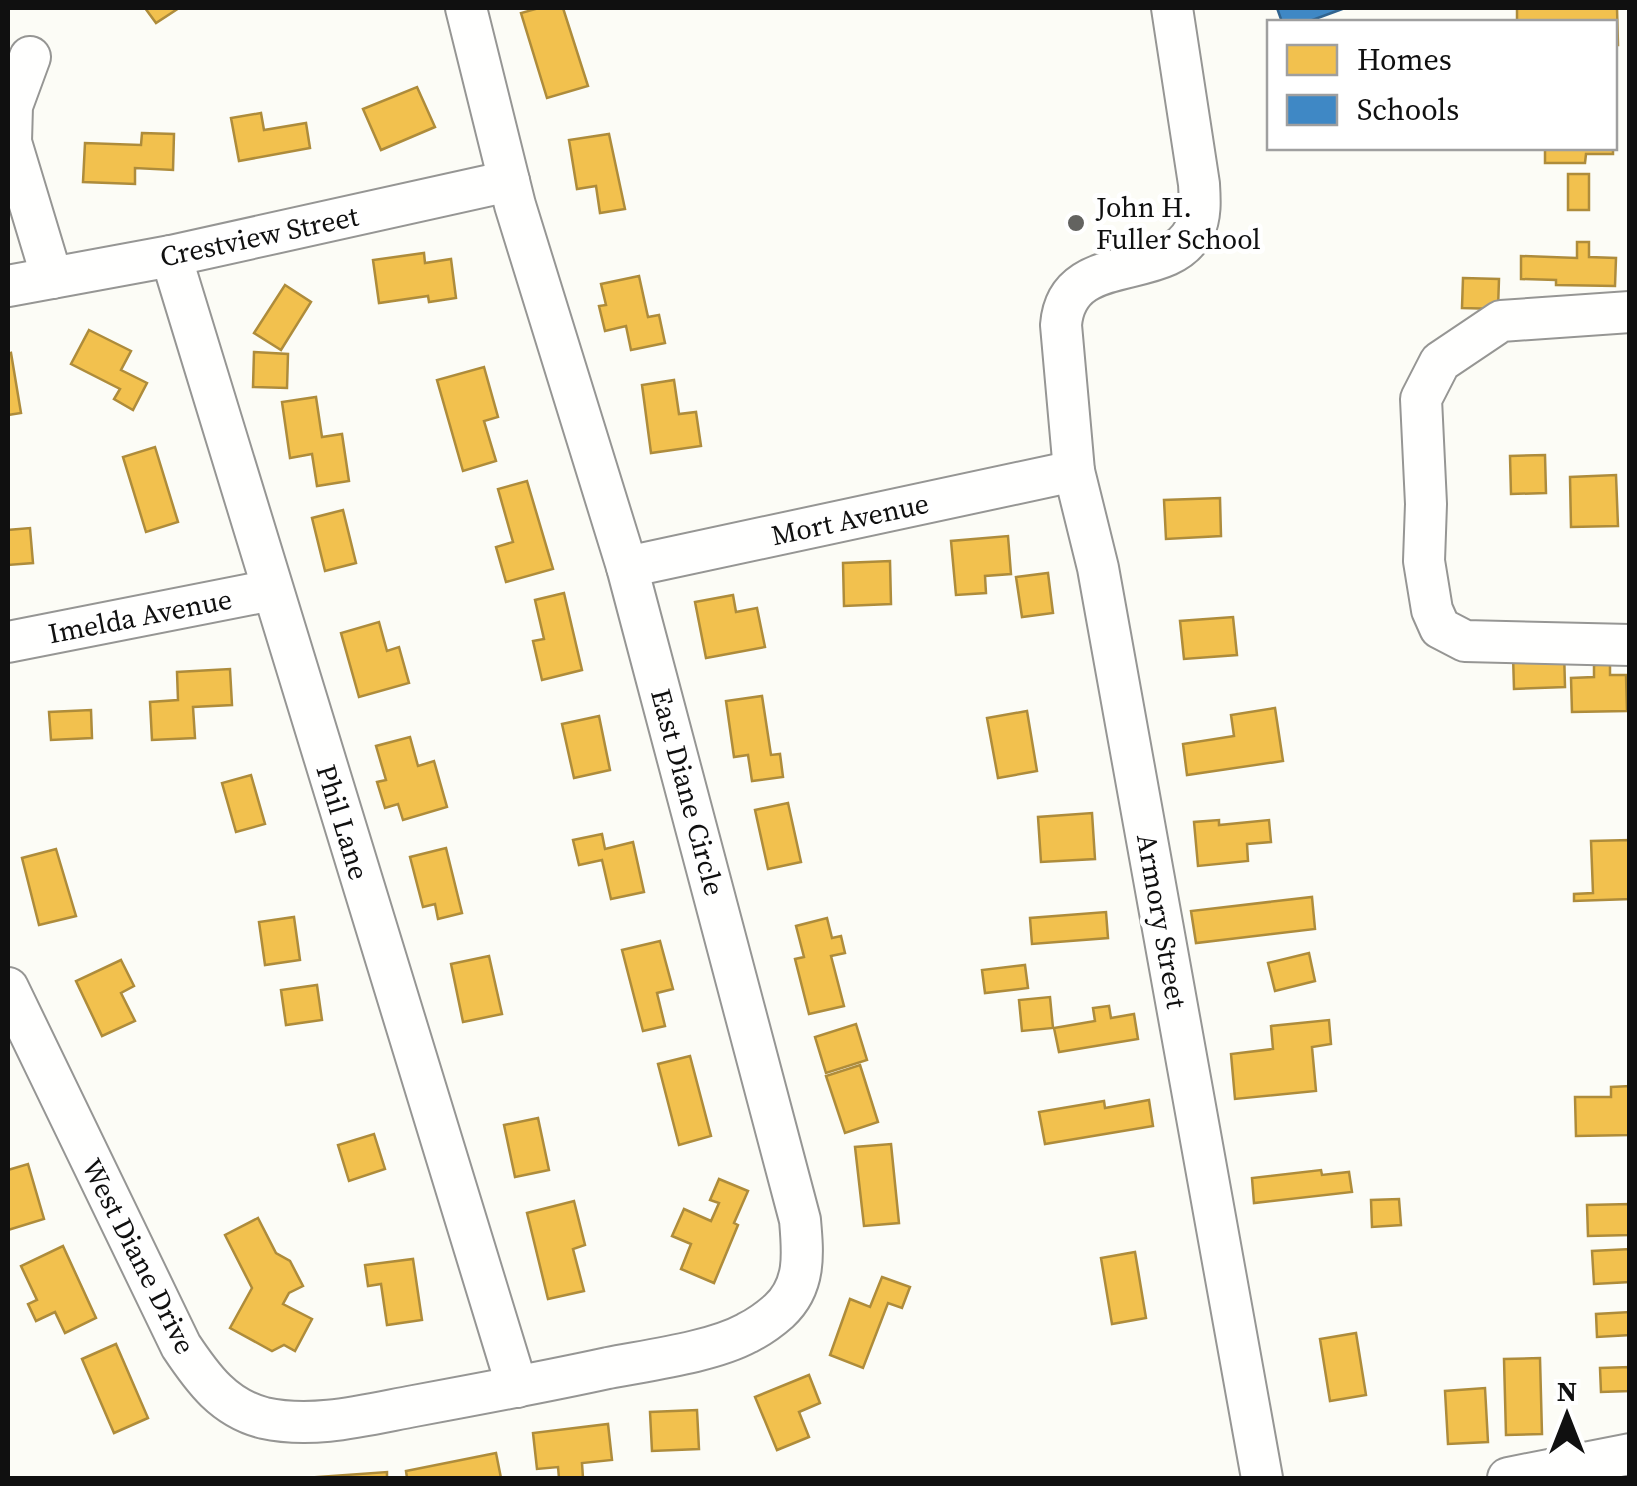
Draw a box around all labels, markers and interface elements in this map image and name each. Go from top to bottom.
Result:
legend [1267,20,1617,150]
text: Homes [1357,39,1452,80]
text: Schools [1357,89,1459,130]
place label: John H. Fuller School [1095,188,1261,258]
street label: Crestview Street [156,196,363,276]
marker: John H. Fuller School [1065,212,1087,234]
street label: Mort Avenue [768,484,932,554]
street label: Imelda Avenue [45,580,235,652]
street label: East Diane Circle [642,684,734,900]
street label: Phil Lane [307,760,379,884]
street label: Armory Street [1128,831,1196,1012]
street label: West Diane Drive [73,1152,205,1360]
north arrow [1517,1366,1617,1466]
text: N [1557,1372,1577,1410]

